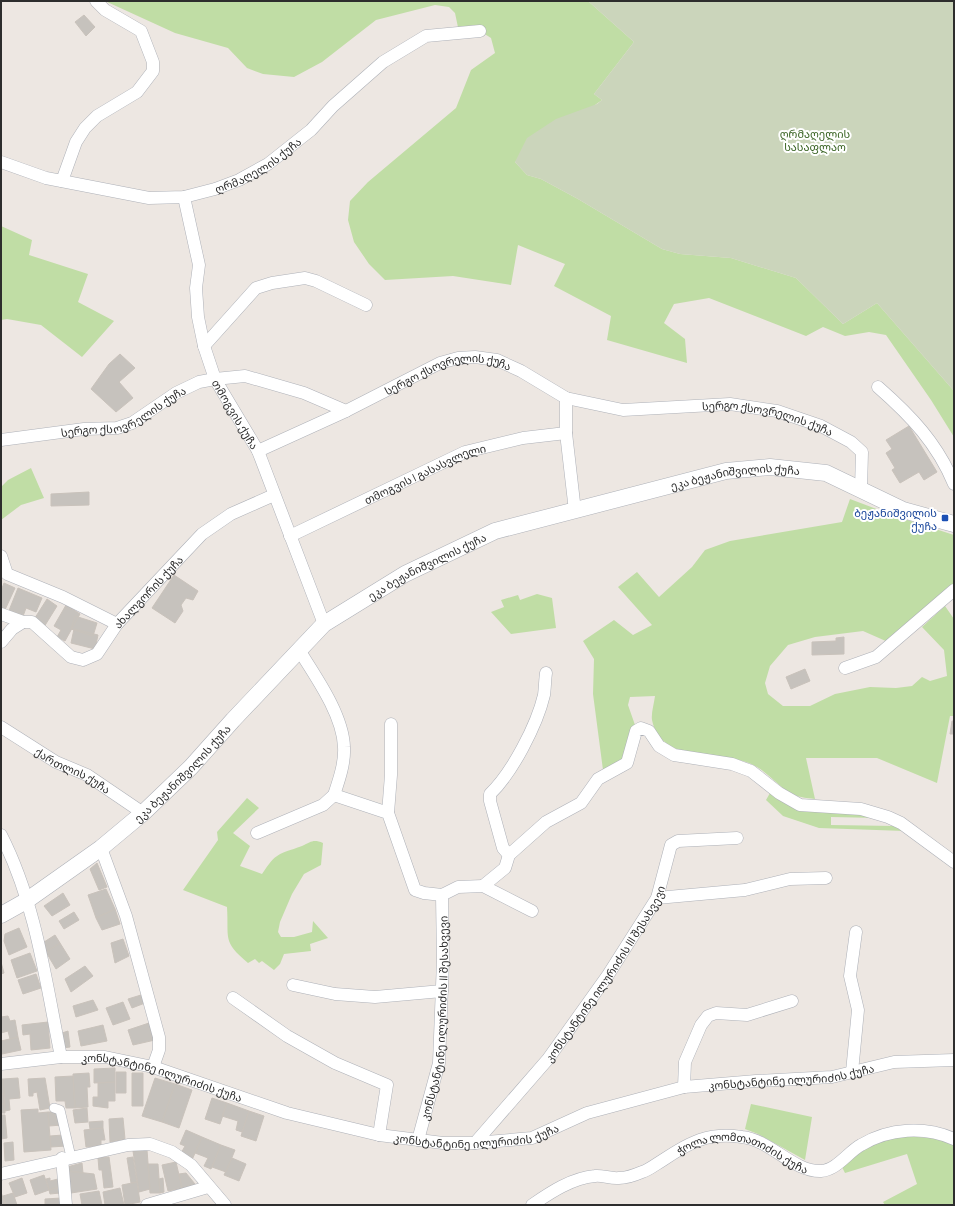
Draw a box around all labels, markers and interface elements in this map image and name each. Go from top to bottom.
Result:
park label: ღრმაღელის სასაფლაო [780,126,851,154]
street label: ღრმაღელის ქუჩა [212,133,304,196]
street label: სერგო ქსოვრელის ქუჩა [382,349,514,398]
street label: თმოგვის ქუჩა [209,376,263,452]
street label: სერგო ქსოვრელის ქუჩა [60,382,188,440]
street label: სერგო ქსოვრელის ქუჩა [702,397,836,439]
street label: თმოგვის I გასასვლელი [361,440,487,507]
street label: ეკა ბეჟანიშვილის ქუჩა [669,459,801,493]
place label: ბეჟანიშვილის ქუჩა [854,505,937,533]
marker: ბეჟანიშვილის ქუჩა [940,513,950,523]
street label: ეკა ბეჟანიშვილის ქუჩა [364,529,488,603]
street label: ახალგორის ქუჩა [109,552,186,631]
street label: ეკა ბეჟანიშვილის ქუჩა [130,721,233,825]
street label: ქართლის ქუჩა [32,743,114,796]
street label: კონსტანტინე ილურიძის III შესახვევი [541,884,667,1065]
street label: კონსტანტინე ილურიძის II შესახვევი [416,916,451,1122]
street label: კონსტანტინე ილურიძის ქუჩა [81,1049,244,1105]
street label: კონსტანტინე ილურიძის ქუჩა [707,1060,876,1092]
street label: კონსტანტინე ილურიძის ქუჩა [393,1120,561,1151]
street label: ჭოლა ლომთათიძის ქუჩა [673,1128,811,1176]

